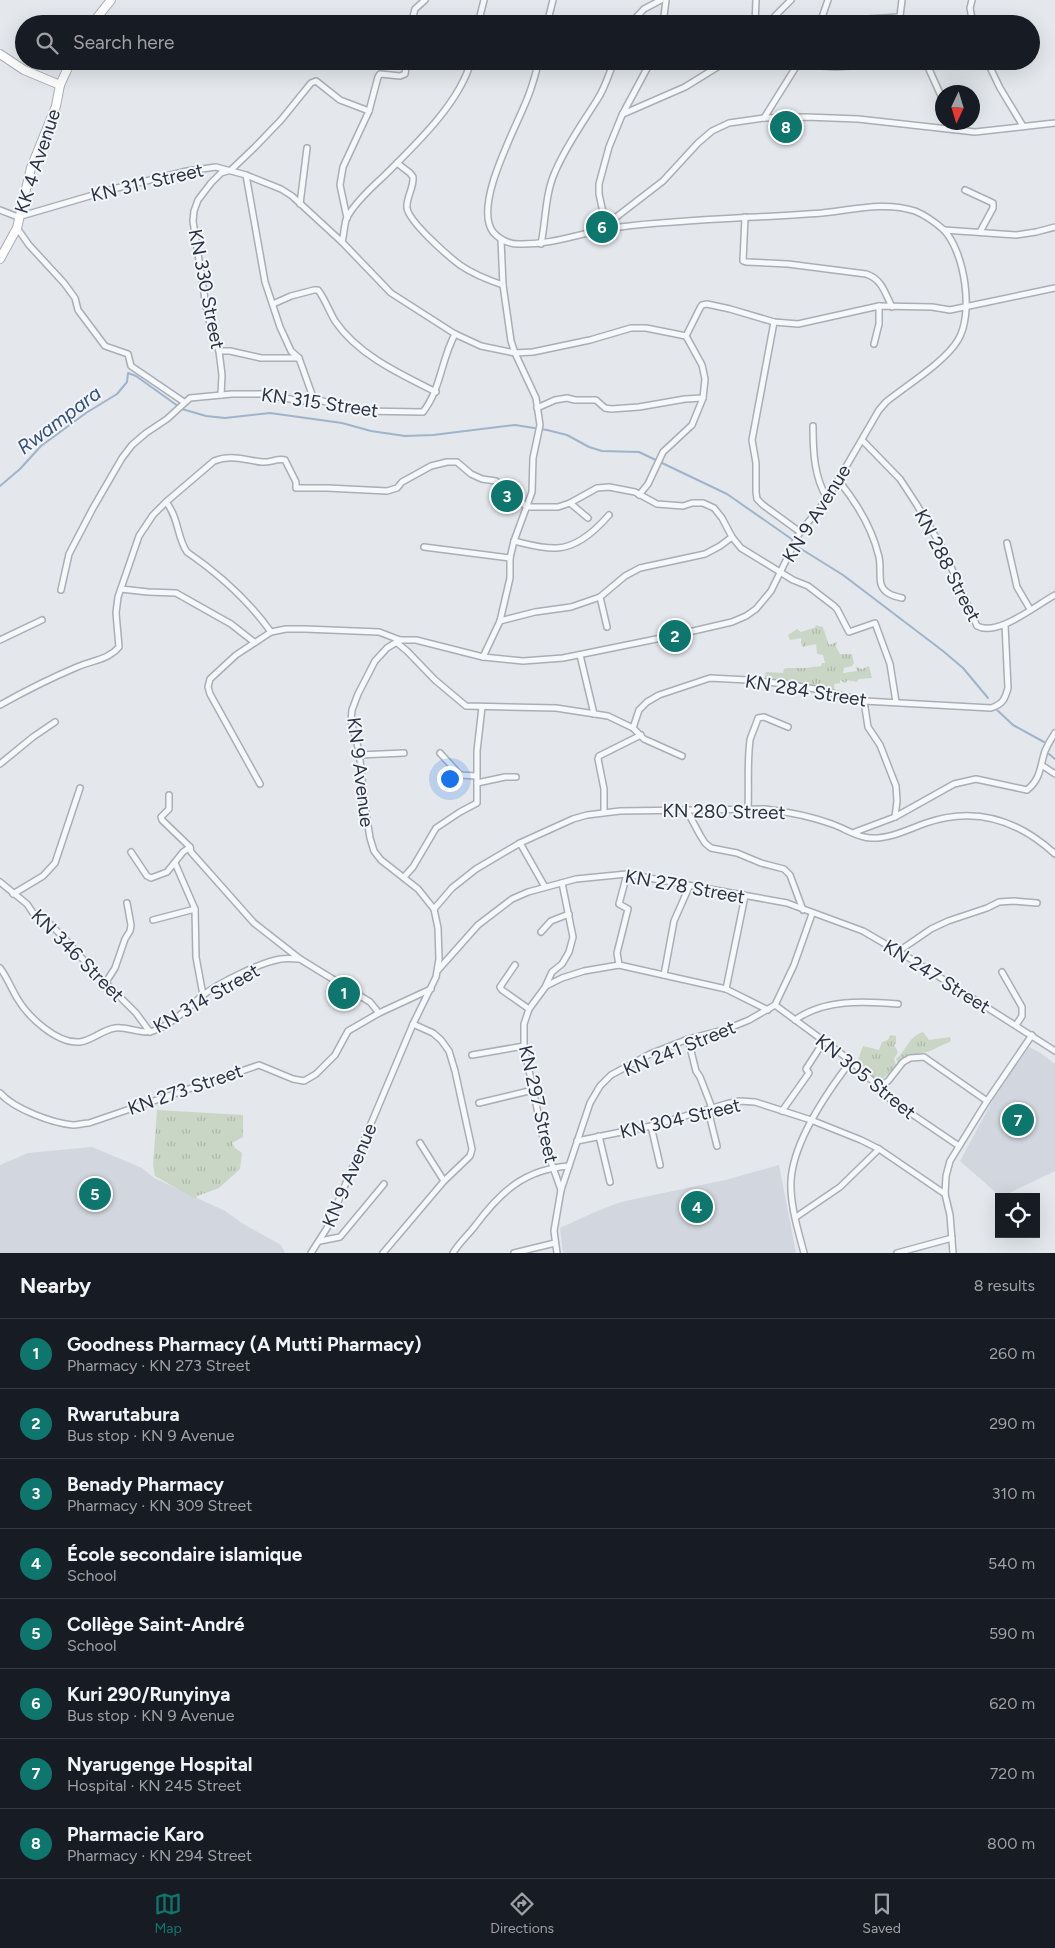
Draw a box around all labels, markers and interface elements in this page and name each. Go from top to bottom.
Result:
search box [15,15,1040,70]
icon: search [33,29,61,57]
text: Search here [73,31,175,54]
north arrow [935,85,980,130]
street label: KK 4 Avenue [10,106,65,216]
pin: 8 [770,108,802,146]
street label: KN 311 Street [89,158,206,207]
pin: 6 [586,208,618,246]
street label: KN 330 Street [184,227,229,351]
water label: Rwampara [12,381,106,459]
street label: KN 315 Street [260,383,380,422]
street label: KN 9 Avenue [777,460,856,566]
pin: 3 [491,477,523,515]
street label: KN 288 Street [909,505,986,625]
pin: 2 [659,617,691,655]
street label: KN 284 Street [743,670,868,711]
street label: KN 9 Avenue [342,716,379,828]
your location [437,766,463,792]
street label: KN 280 Street [662,799,786,824]
street label: KN 278 Street [623,865,747,908]
street label: KN 346 Street [26,904,129,1007]
street label: KN 247 Street [879,934,994,1018]
street label: KN 314 Street [149,959,263,1038]
pin: 1 [328,974,360,1012]
street label: KN 241 Street [620,1015,739,1081]
street label: KN 305 Street [811,1029,920,1124]
street label: KN 297 Street [514,1043,563,1165]
street label: KN 273 Street [125,1059,246,1120]
street label: KN 304 Street [618,1093,743,1144]
pin: 7 [1002,1101,1034,1139]
street label: KN 9 Avenue [317,1120,382,1231]
pin: 5 [79,1175,111,1213]
pin: 4 [681,1188,713,1226]
map controls [995,1193,1040,1238]
button: locate [995,1193,1040,1238]
text: Nearby [20,1273,91,1298]
text: 8 results [974,1276,1035,1295]
text: Goodness Pharmacy (A Mutti Pharmacy) [67,1333,421,1356]
text: 1 [33,1344,39,1363]
text: 260 m [989,1344,1035,1363]
text: Pharmacy · KN 273 Street [67,1356,250,1375]
text: Rwarutabura [67,1403,180,1426]
text: 2 [31,1414,41,1433]
text: 290 m [989,1414,1035,1433]
text: Bus stop · KN 9 Avenue [67,1426,235,1445]
text: Benady Pharmacy [67,1473,224,1496]
text: 3 [32,1484,40,1503]
text: 310 m [992,1484,1035,1503]
text: Pharmacy · KN 309 Street [67,1496,252,1515]
text: École secondaire islamique [67,1543,302,1566]
text: 4 [31,1554,41,1573]
text: 540 m [988,1554,1035,1573]
text: School [67,1566,117,1585]
text: Collège Saint-André [67,1613,244,1636]
text: 5 [31,1624,41,1643]
text: 590 m [989,1624,1035,1643]
text: School [67,1636,117,1655]
text: Kuri 290/Runyinya [67,1683,230,1706]
text: 6 [31,1694,41,1713]
text: 620 m [989,1694,1035,1713]
text: Bus stop · KN 9 Avenue [67,1706,235,1725]
text: Nyarugenge Hospital [67,1753,252,1776]
text: 7 [32,1764,40,1783]
text: 720 m [990,1764,1035,1783]
text: Hospital · KN 245 Street [67,1776,242,1795]
text: Pharmacie Karo [67,1823,204,1846]
text: 8 [31,1834,41,1853]
text: 800 m [987,1834,1035,1853]
text: Pharmacy · KN 294 Street [67,1846,252,1865]
tab: Map [154,1890,182,1937]
tab: Directions [490,1890,554,1937]
tab: Saved [862,1890,901,1937]

